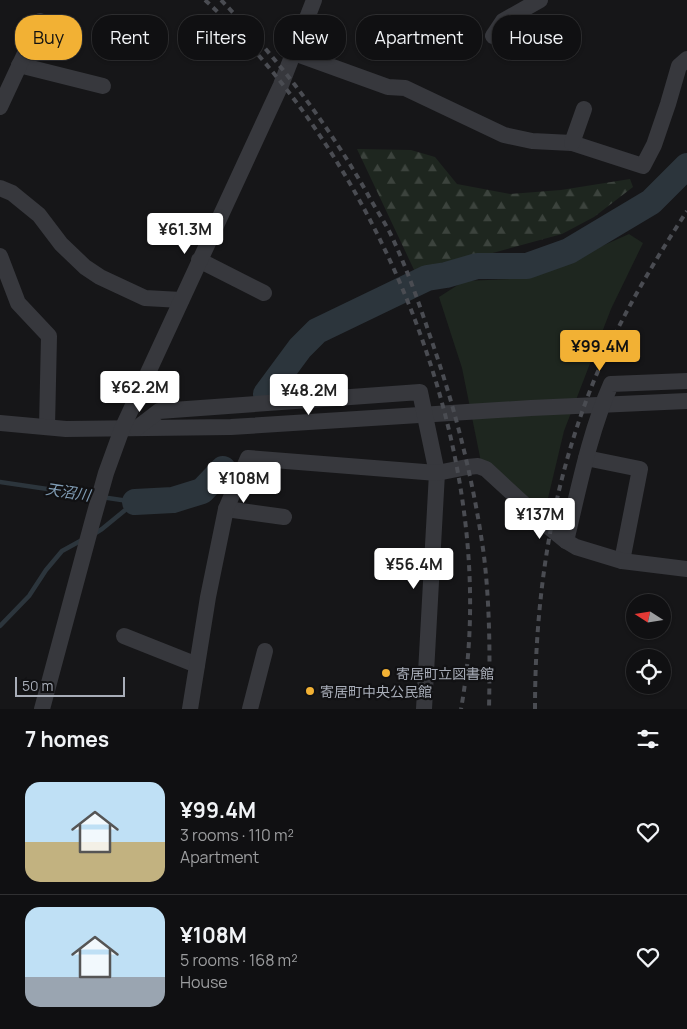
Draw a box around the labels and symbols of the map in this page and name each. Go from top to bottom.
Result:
pin: ¥61.3M [144,212,226,255]
pin: ¥99.4M [559,330,641,372]
pin: ¥62.2M [99,370,181,413]
pin: ¥48.2M [268,374,350,416]
pin: ¥108M [209,462,279,504]
water label: 天沼川 [44,478,94,506]
pin: ¥137M [505,498,575,540]
pin: ¥56.4M [373,548,455,590]
north arrow [626,594,671,639]
place label: 寄居町立図書館 [396,664,494,683]
marker: 寄居町立図書館 [380,667,392,679]
scale bar [15,674,125,697]
place label: 寄居町中央公民館 [320,682,432,701]
marker: 寄居町中央公民館 [304,685,316,697]

